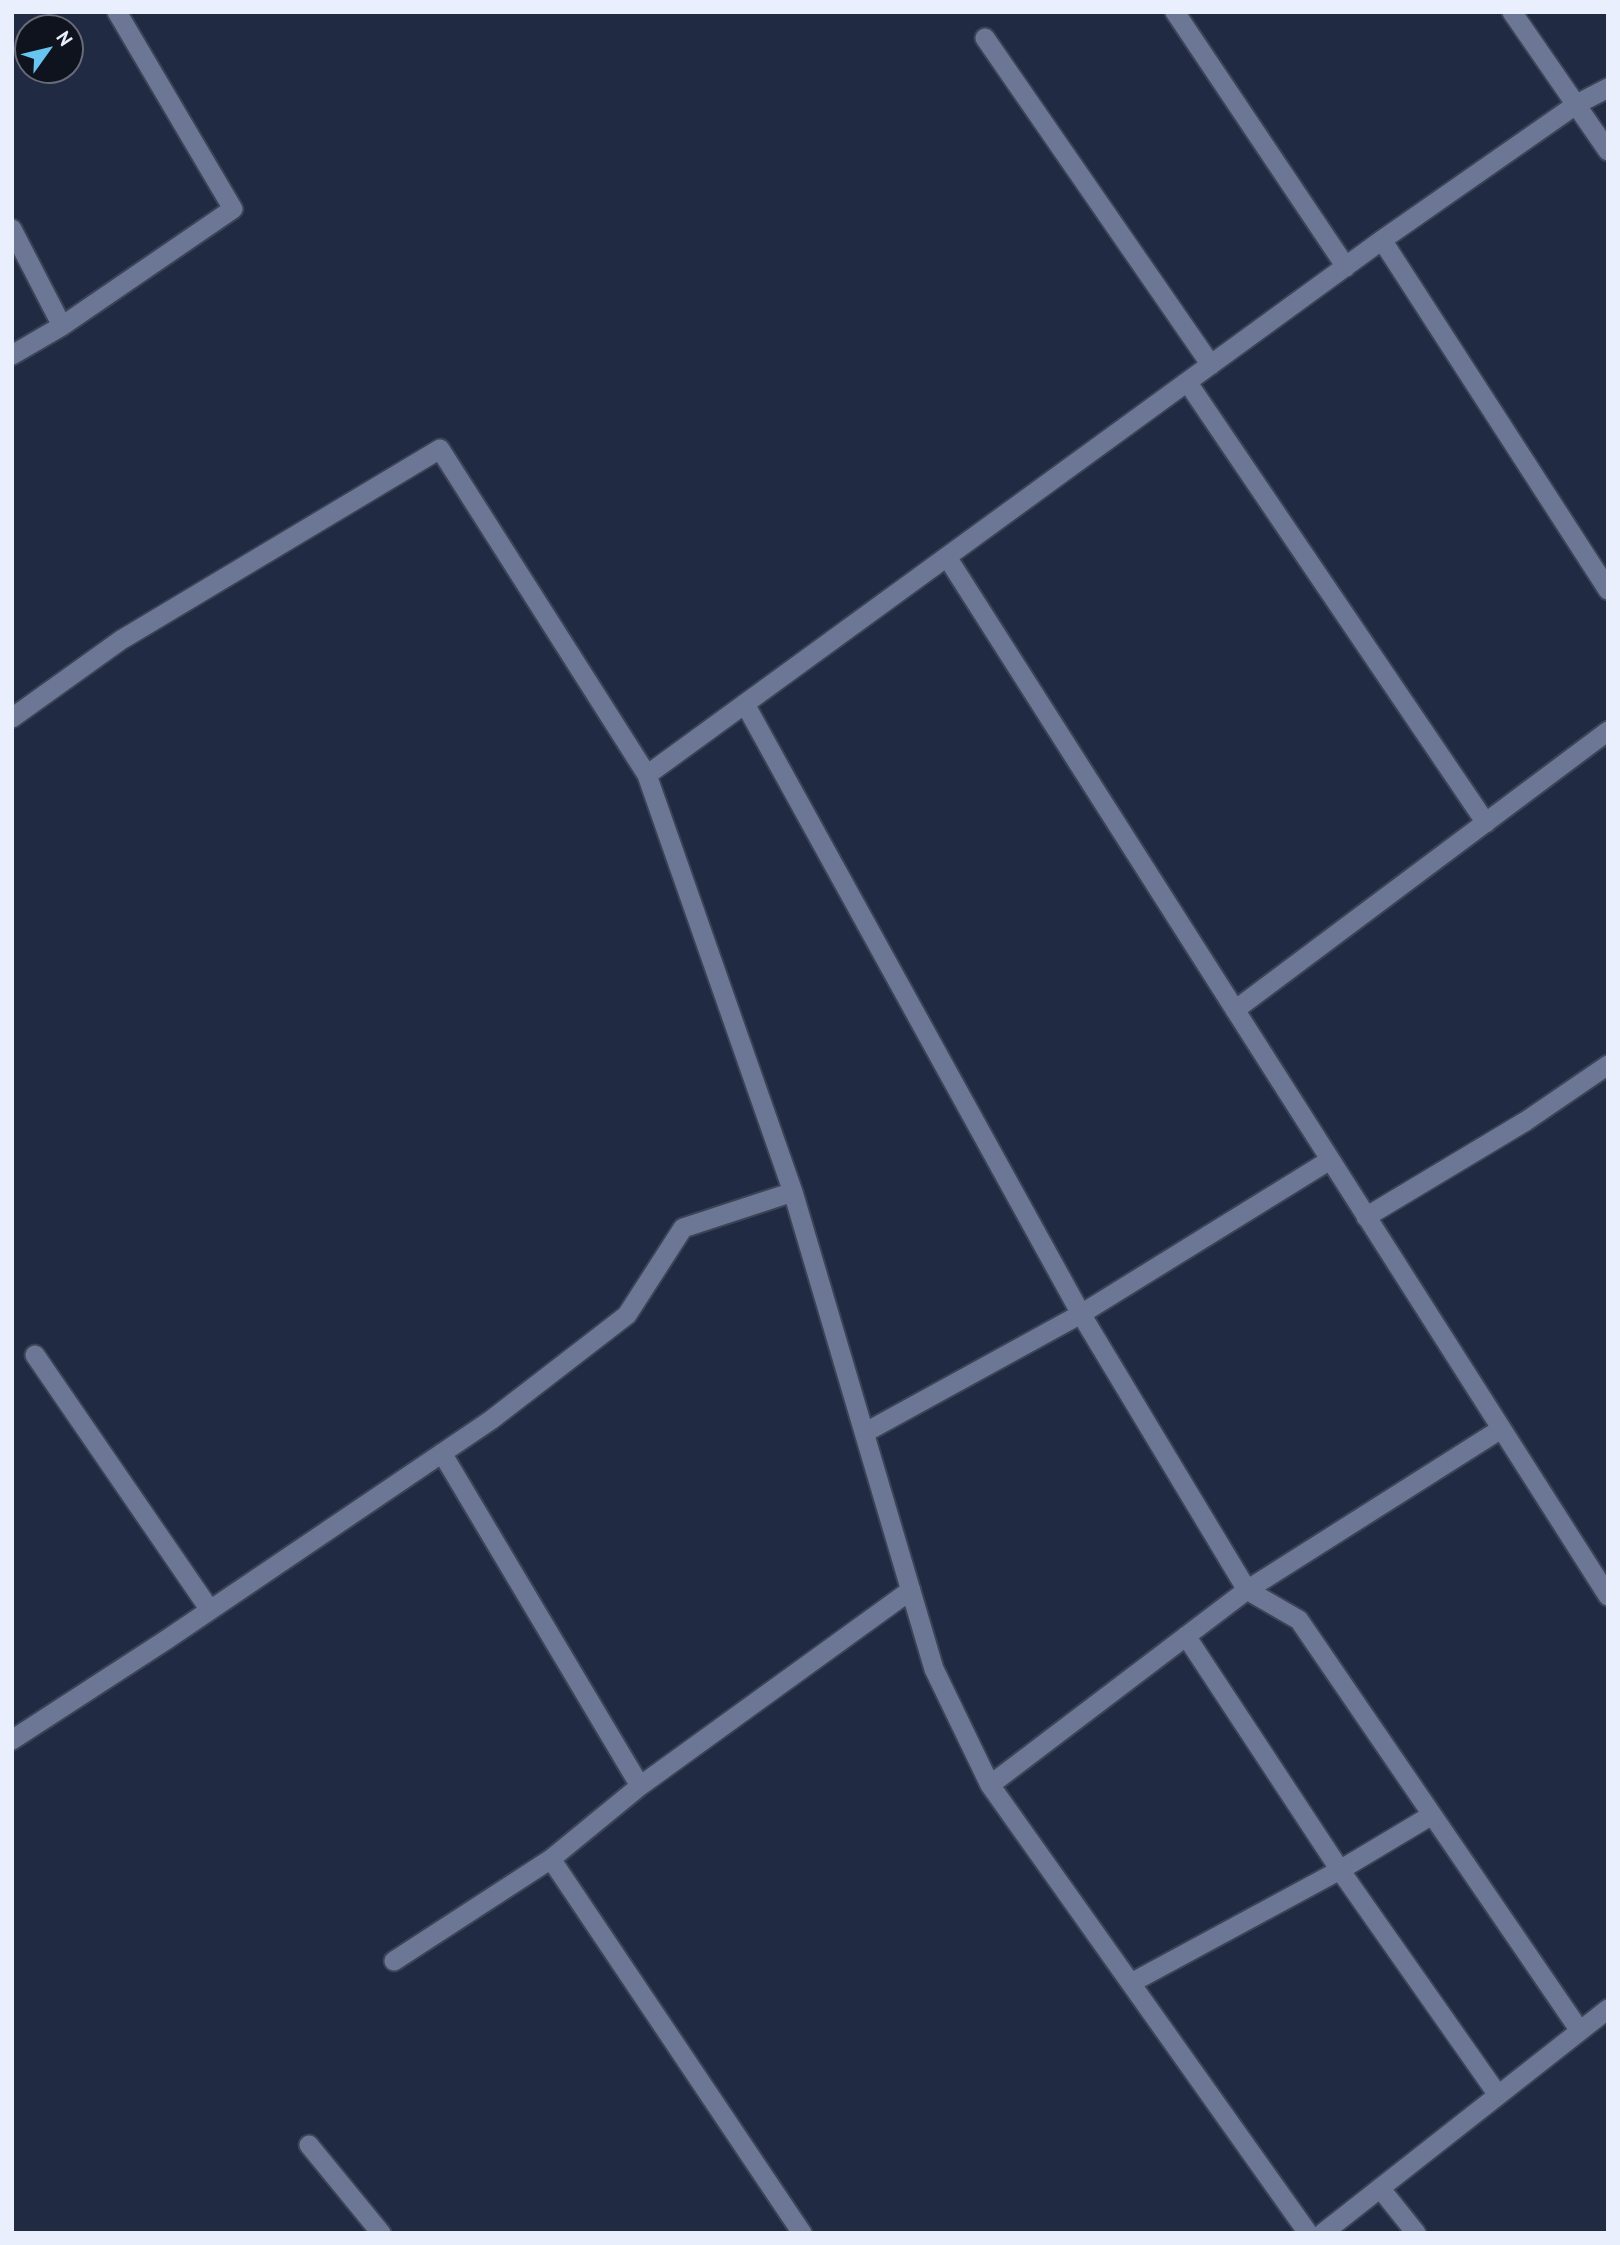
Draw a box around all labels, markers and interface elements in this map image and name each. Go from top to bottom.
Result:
north arrow [14,14,84,84]
text: N [51,26,78,50]

